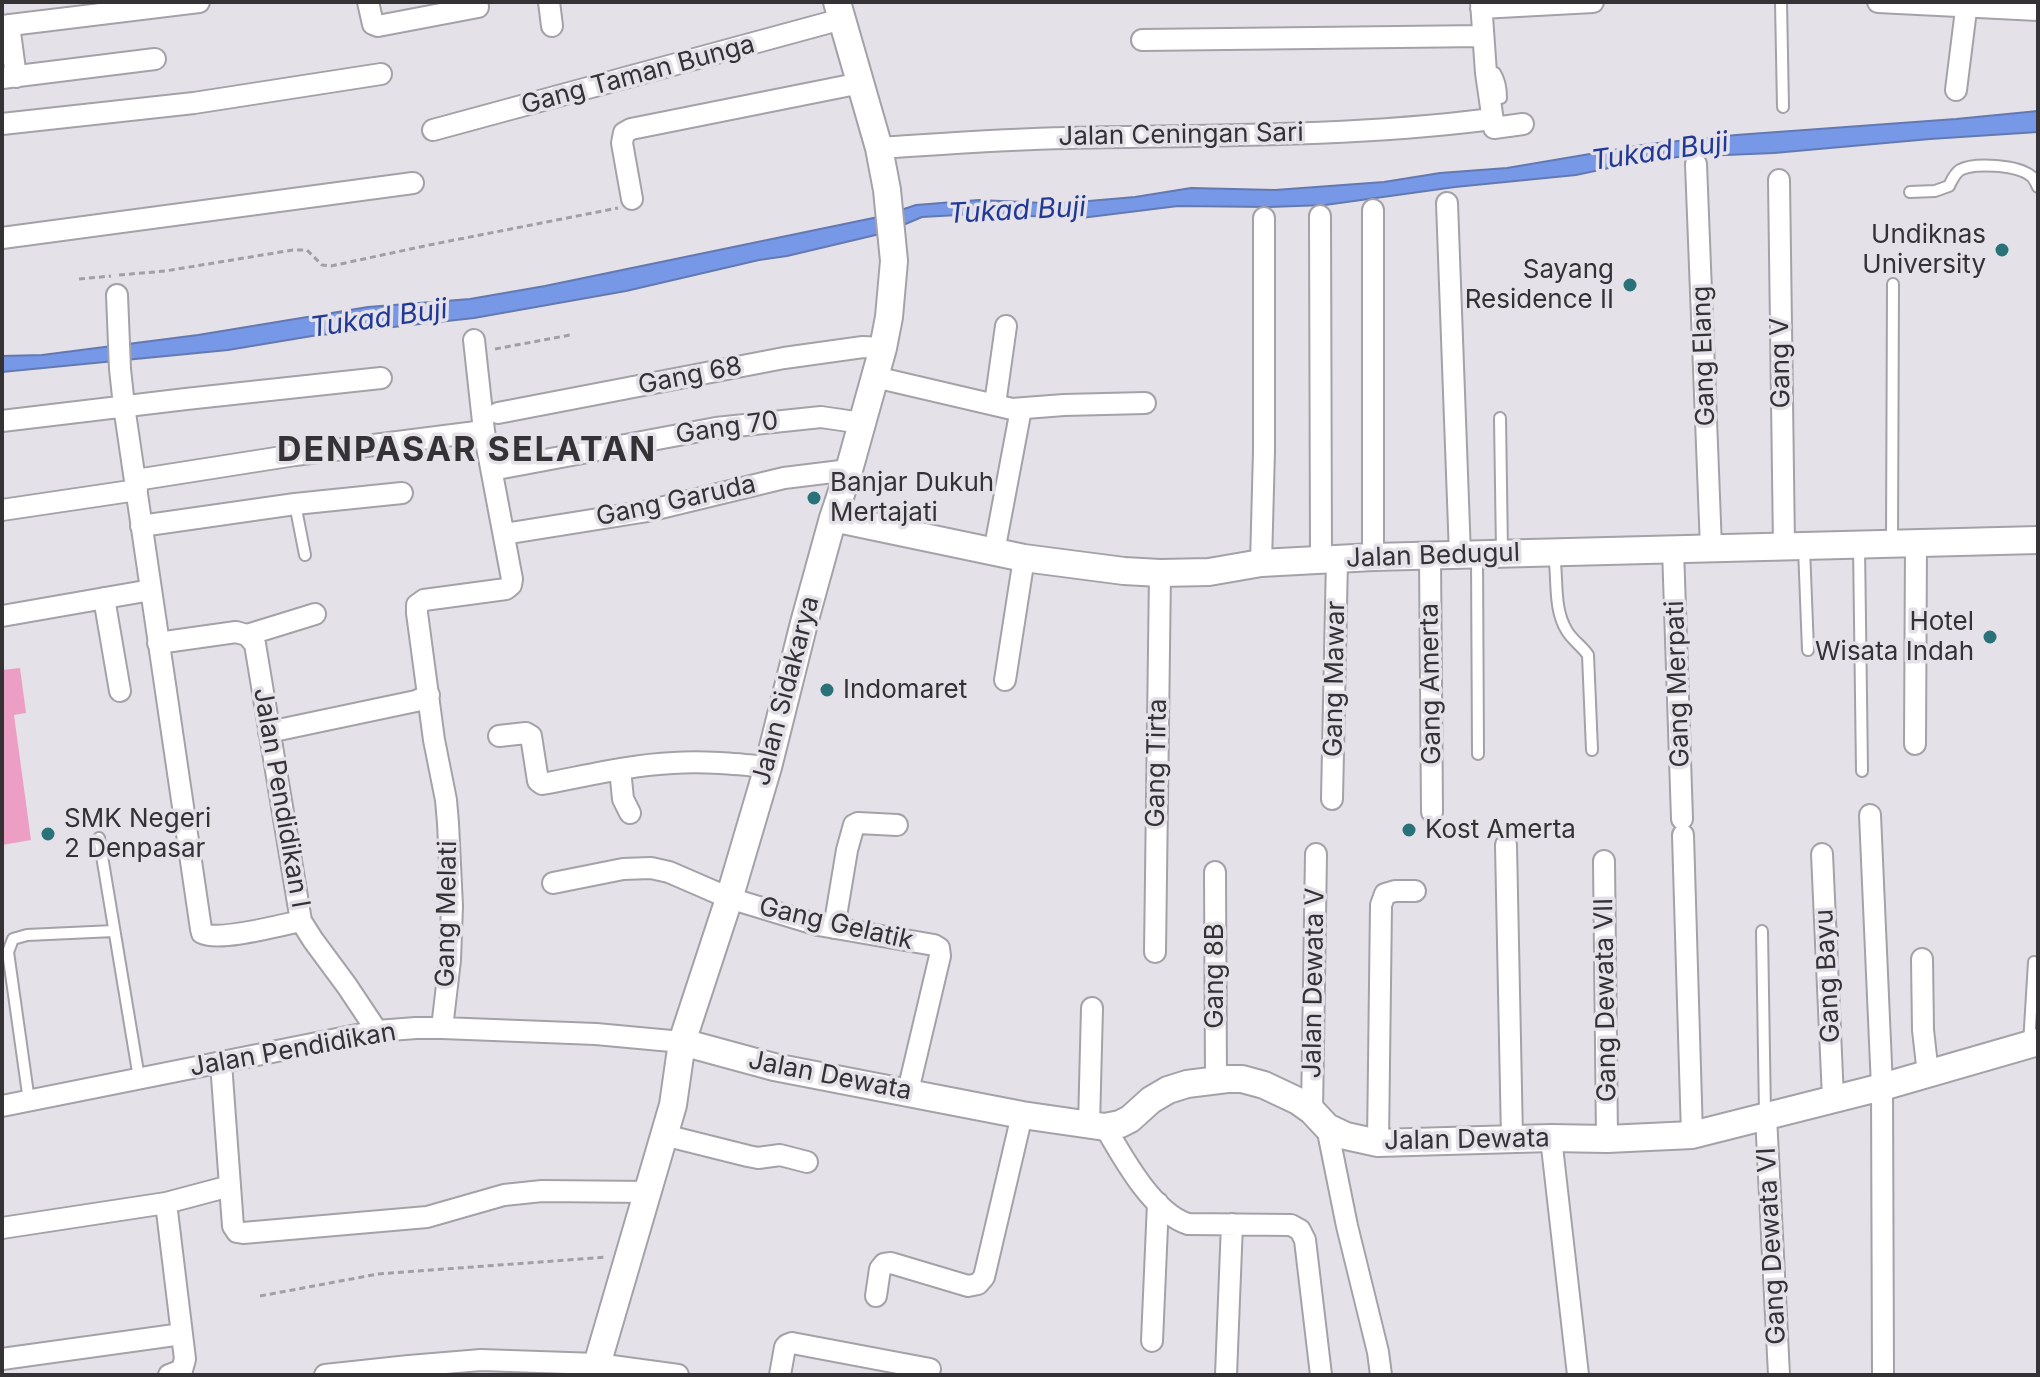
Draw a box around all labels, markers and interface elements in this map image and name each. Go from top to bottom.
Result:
street label: Gang Taman Bunga [518,29,758,121]
street label: Jalan Ceningan Sari [1058,117,1304,153]
water label: Tukad Buji [1589,126,1731,178]
water label: Tukad Buji [947,191,1087,231]
place label: Undiknas University [1862,219,1986,280]
marker: Undiknas University [1993,241,2011,259]
place label: Sayang Residence II [1465,254,1614,316]
marker: Sayang Residence II [1621,276,1639,294]
street label: Gang Elang [1686,285,1722,427]
water label: Tukad Buji [308,293,450,345]
street label: Gang V [1765,317,1797,409]
street label: Gang 68 [636,351,744,401]
street label: Gang 70 [674,405,780,451]
district label: DENPASAR SELATAN [277,431,657,471]
place label: Banjar Dukuh Mertajati [830,467,994,528]
street label: Gang Garuda [593,469,759,533]
marker: Banjar Dukuh Mertajati [805,489,823,507]
street label: Jalan Bedugul [1345,537,1521,575]
street label: Jalan Sidakarya [746,593,826,789]
street label: Gang Merpati [1659,600,1697,768]
street label: Gang Mawar [1318,601,1352,757]
street label: Gang Amerta [1414,603,1448,765]
place label: Hotel Wisata Indah [1815,606,1974,668]
marker: Hotel Wisata Indah [1981,628,1999,646]
place label: Indomaret [843,674,967,706]
marker: Indomaret [818,681,836,699]
street label: Jalan Pendidikan I [246,686,316,910]
street label: Gang Tirta [1140,698,1174,828]
place label: SMK Negeri 2 Denpasar [64,803,211,864]
place label: Kost Amerta [1425,814,1576,846]
marker: Kost Amerta [1400,821,1418,839]
marker: SMK Negeri 2 Denpasar [39,825,57,843]
street label: Gang Melati [430,840,464,988]
street label: Jalan Dewata V [1297,887,1331,1079]
street label: Gang Gelatik [756,891,916,957]
street label: Gang Dewata VII [1589,898,1623,1102]
street label: Gang Bayu [1809,908,1847,1044]
street label: Gang 8B [1199,923,1231,1029]
street label: Jalan Pendidikan [188,1017,398,1083]
street label: Jalan Dewata [746,1045,914,1107]
street label: Jalan Dewata [1384,1123,1550,1157]
street label: Gang Dewata VI [1751,1147,1793,1345]

